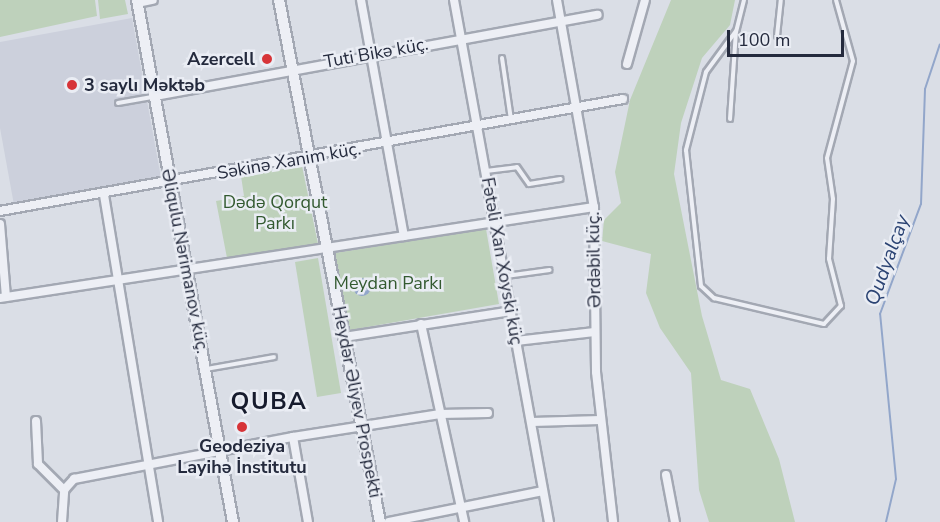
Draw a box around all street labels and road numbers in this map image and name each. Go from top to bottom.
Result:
street label: Tuti Bikə küç. [322,33,430,73]
street label: Səkinə Xanim küç. [215,138,363,184]
street label: Əliqulu Nərimanov küç. [156,167,214,355]
street label: Fətəli Xan Xoyski küç [477,176,527,346]
street label: Ərdəbil küç. [582,212,606,308]
street label: Heydər Əliyev Prospekti [328,304,386,500]

